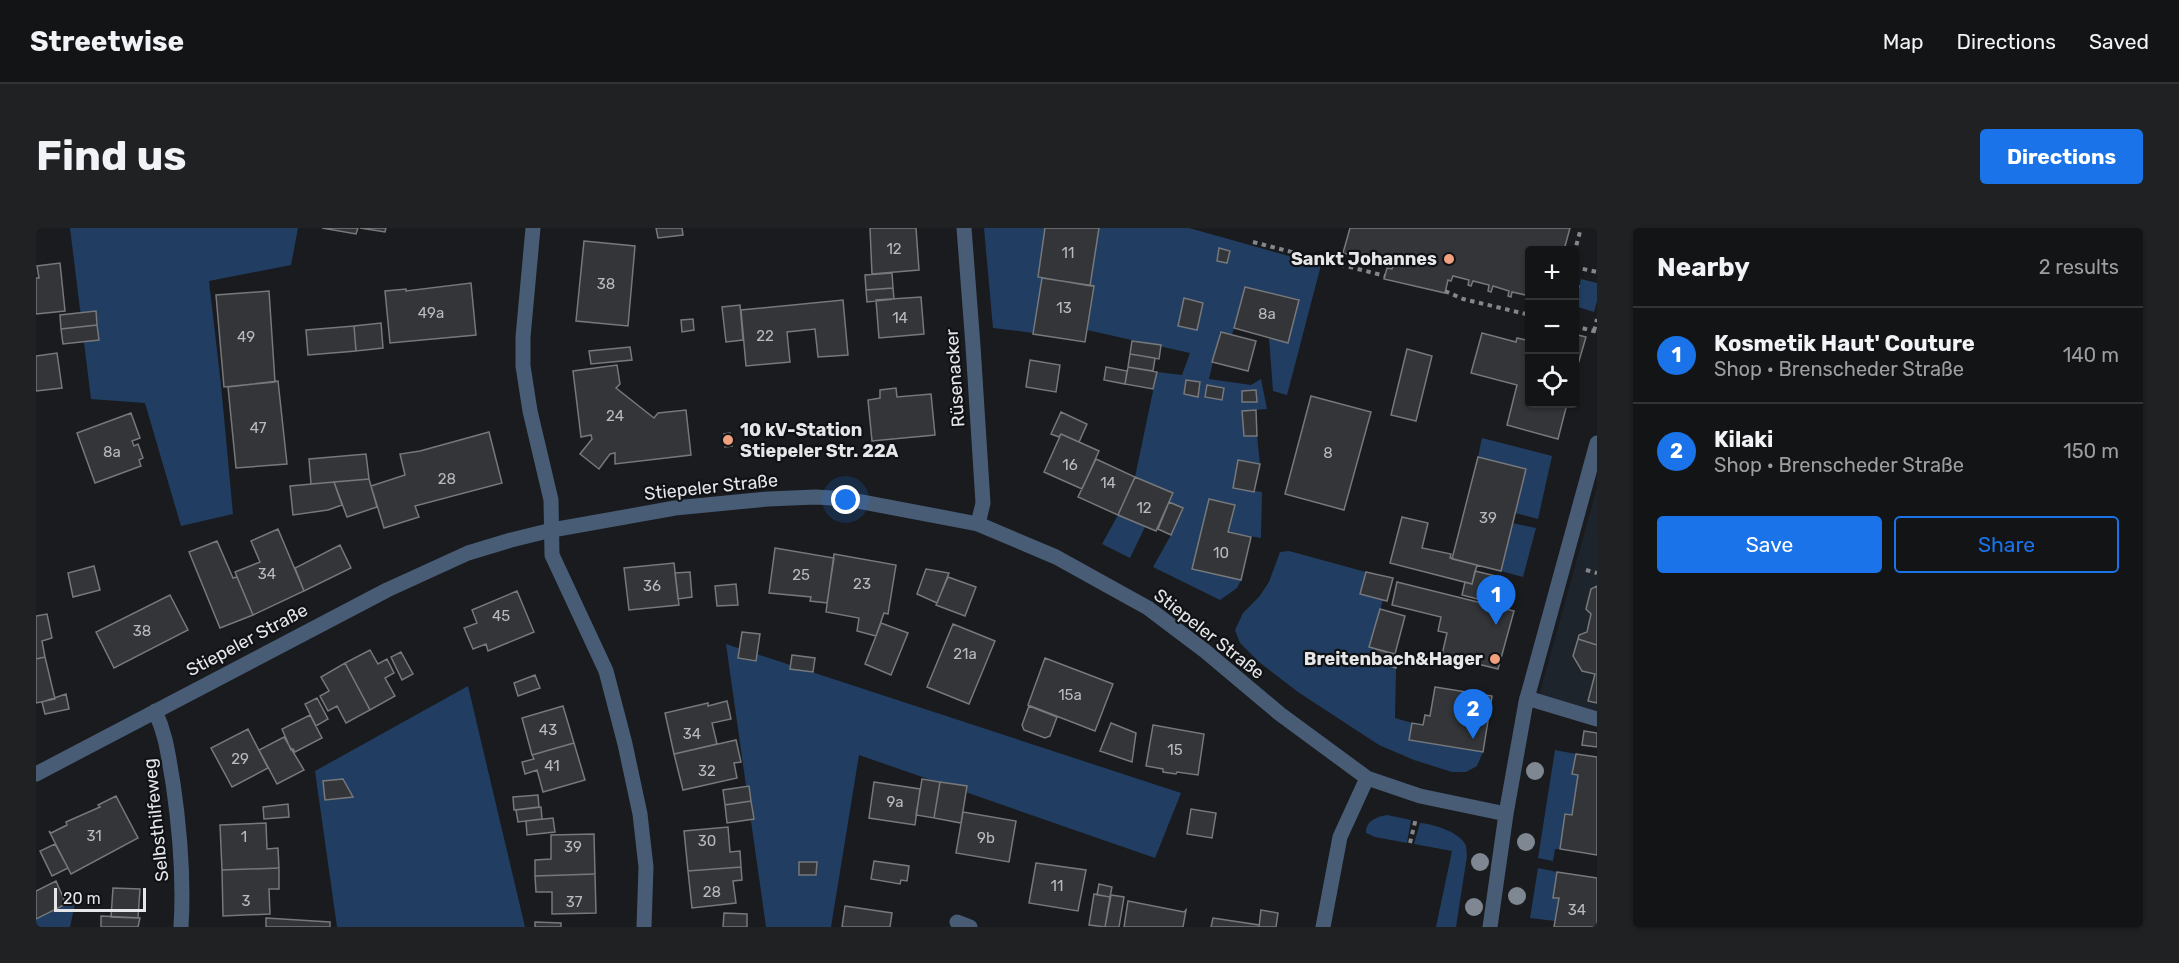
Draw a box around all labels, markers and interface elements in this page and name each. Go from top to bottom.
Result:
text: Streetwise [30,25,184,58]
text: Map [1883,29,1924,54]
text: Directions [1957,29,2056,54]
text: Saved [2089,29,2149,54]
button: Directions [1980,129,2143,184]
text: Find us [36,131,187,181]
house number: 12 [886,240,902,258]
house number: 11 [1062,244,1074,262]
map controls [1525,246,1579,408]
button: + [1525,246,1579,300]
place label: Sankt Johannes [1291,248,1437,270]
marker: Sankt Johannes [1442,252,1456,266]
text: Nearby [1657,252,1750,283]
text: 2 results [2039,255,2119,279]
house number: 38 [597,275,615,293]
house number: 13 [1056,299,1072,317]
button: − [1525,300,1579,354]
house number: 49a [418,304,444,322]
house number: 8a [1258,305,1276,323]
house number: 14 [892,309,908,327]
house number: 22 [756,327,774,345]
house number: 49 [237,328,255,346]
street label: Rüsenacker [941,328,969,428]
text: Kosmetik Haut' Couture [1714,330,1975,357]
text: 1 [1672,343,1681,367]
text: 140 m [2063,343,2119,367]
button: locate [1525,354,1579,408]
text: Shop · Brenscheder Straße [1714,357,1964,381]
house number: 24 [606,407,624,425]
house number: 47 [250,419,267,437]
place label: 10 kV-Station Stiepeler Str. 22A [740,419,899,462]
text: Kilaki [1714,426,1773,453]
marker: 10 kV-Station Stiepeler Str. 22A [721,433,735,447]
text: 2 [1670,439,1683,463]
text: 150 m [2063,439,2119,463]
house number: 8a [103,443,121,461]
house number: 8 [1323,444,1333,462]
text: Shop · Brenscheder Straße [1714,453,1964,477]
house number: 16 [1062,456,1078,474]
street label: Stiepeler Straße [643,469,779,505]
house number: 28 [438,470,456,488]
house number: 14 [1100,474,1116,492]
your location [831,485,860,514]
house number: 12 [1136,499,1152,517]
house number: 39 [1479,509,1497,527]
button: Save [1657,516,1882,573]
button: Share [1894,516,2119,573]
house number: 10 [1213,544,1229,562]
house number: 34 [258,565,276,583]
house number: 25 [792,566,810,584]
house number: 23 [853,575,871,593]
pin: 1 [1476,576,1516,625]
house number: 36 [643,577,661,595]
street label: Stiepeler Straße [1149,584,1269,684]
street label: Stiepeler Straße [183,599,311,681]
house number: 45 [492,607,510,625]
house number: 38 [133,622,151,640]
house number: 21a [953,645,977,663]
place label: Breitenbach&Hager [1304,648,1483,670]
marker: Breitenbach&Hager [1488,652,1502,666]
house number: 15a [1058,686,1082,704]
pin: 2 [1454,690,1492,739]
house number: 43 [539,721,557,739]
house number: 34 [683,725,701,743]
house number: 15 [1167,741,1183,759]
house number: 29 [231,750,249,768]
street label: Selbsthilfeweg [139,757,173,883]
house number: 41 [544,757,560,775]
house number: 32 [698,762,716,780]
house number: 9a [886,793,904,811]
house number: 31 [86,827,102,845]
house number: 1 [241,828,247,846]
house number: 9b [977,829,995,847]
house number: 30 [698,832,716,850]
house number: 39 [564,838,582,856]
house number: 11 [1051,877,1063,895]
house number: 28 [703,883,721,901]
scale bar [54,885,146,912]
text: 20 m [63,889,101,908]
house number: 3 [241,892,251,910]
house number: 37 [566,893,583,911]
house number: 34 [1568,901,1586,919]

